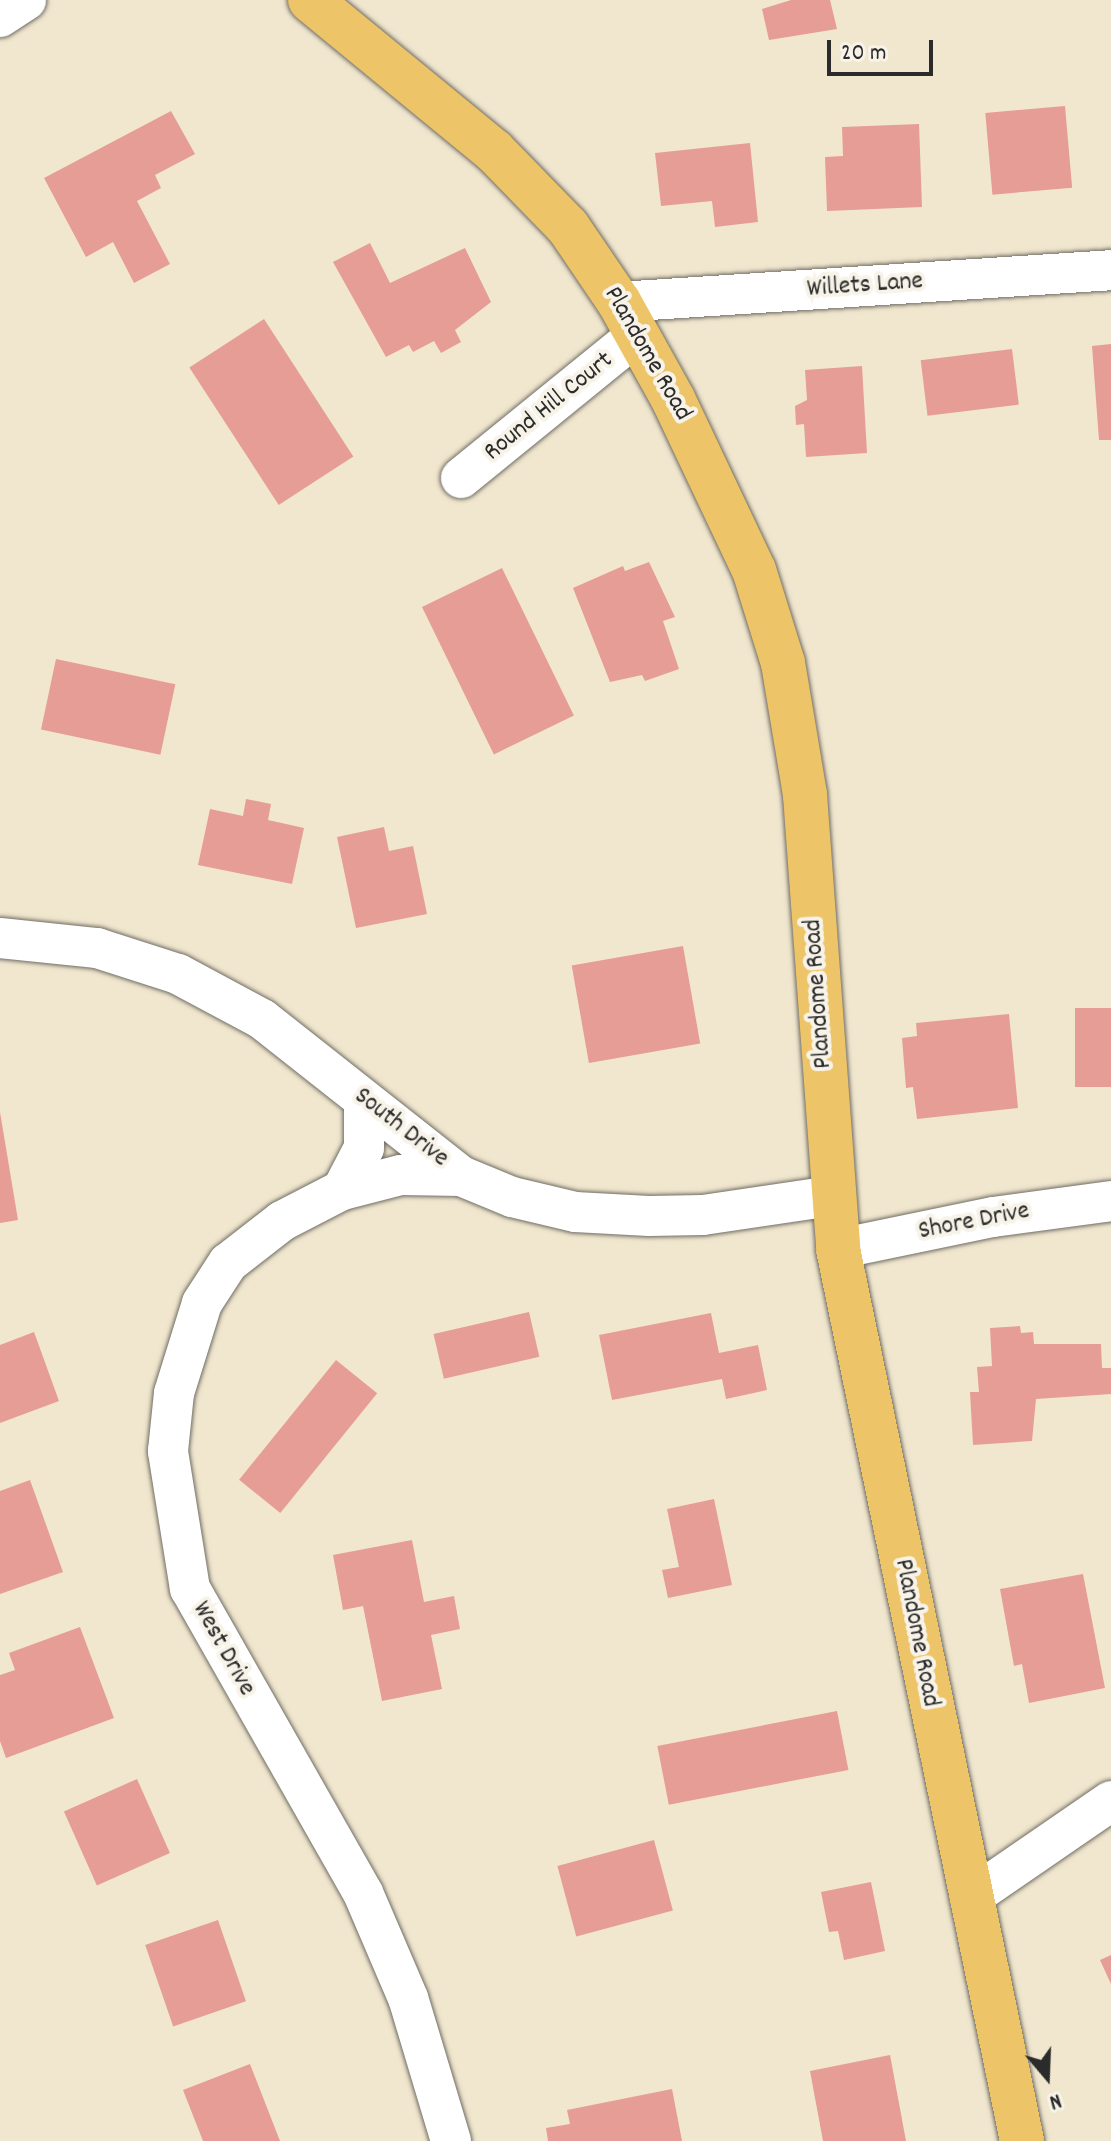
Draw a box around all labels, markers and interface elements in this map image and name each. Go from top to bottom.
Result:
scale bar [831,24,937,74]
text: 20 m [841,37,887,71]
street label: Willets Lane [806,266,924,306]
street label: Plandome Road [596,281,698,427]
street label: Round Hill Court [478,346,620,468]
street label: Plandome Road [798,918,840,1070]
street label: South Drive [347,1081,455,1175]
street label: Shore Drive [916,1196,1032,1248]
street label: Plandome Road [886,1556,946,1710]
street label: West Drive [184,1596,262,1702]
north arrow [1007,2037,1087,2117]
text: N [1045,2084,1065,2117]

